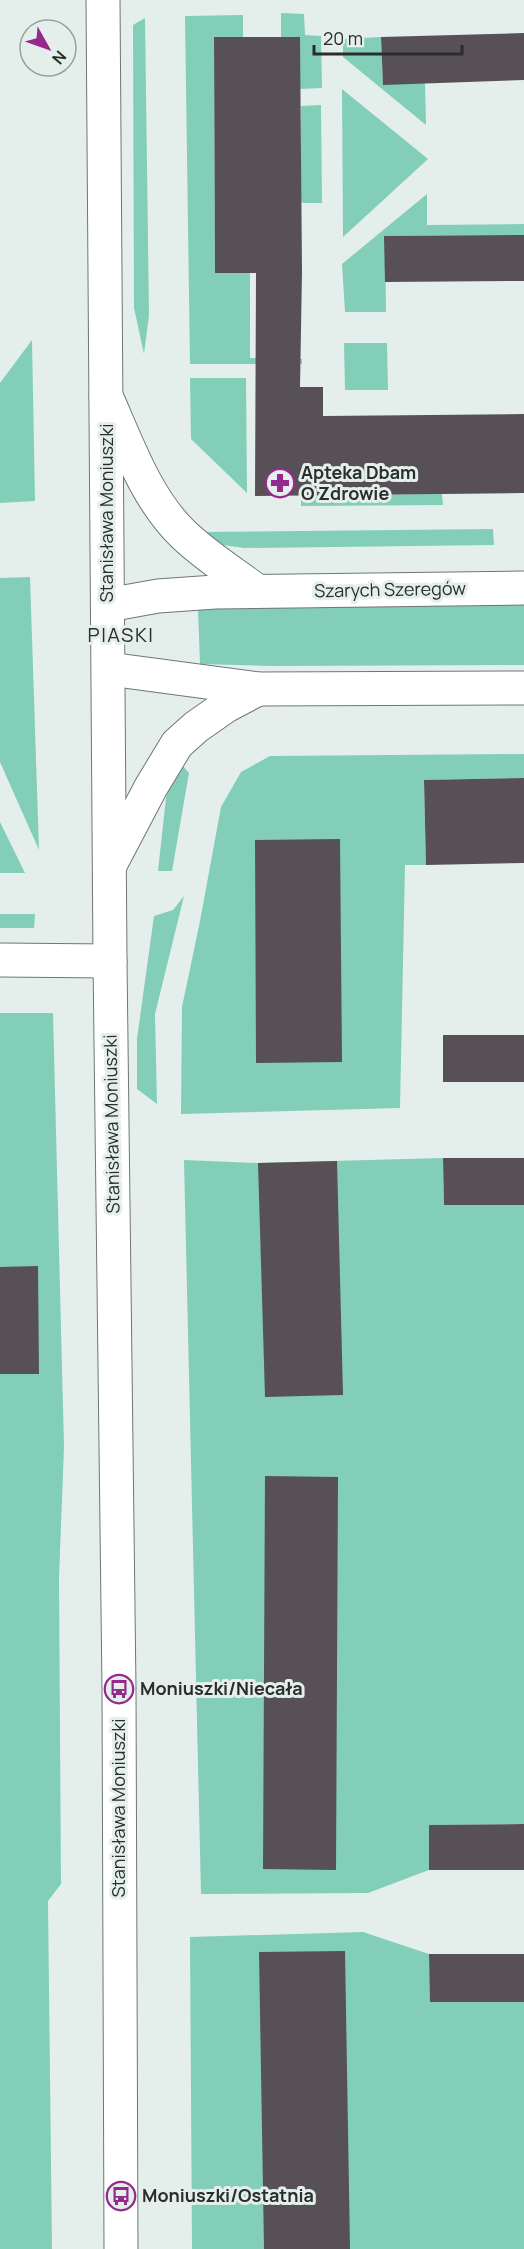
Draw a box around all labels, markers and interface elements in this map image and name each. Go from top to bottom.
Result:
north arrow [18,18,78,78]
scale bar [314,18,462,56]
text: 20 m [323,26,363,50]
text: N [47,46,72,69]
street label: Stanisława Moniuszki [94,423,118,603]
place label: Apteka Dbam O Zdrowie [301,460,416,505]
pharmacy icon: Apteka Dbam O Zdrowie [264,467,296,499]
street label: Szarych Szeregów [314,576,466,602]
district label: PIASKI [88,621,154,648]
street label: Stanisława Moniuszki [97,1034,125,1214]
bus stop icon: Moniuszki/Niecała [103,1673,135,1705]
place label: Moniuszki/Niecała [140,1676,303,1700]
street label: Stanisława Moniuszki [106,1718,130,1898]
bus stop icon: Moniuszki/Ostatnia [105,2180,137,2212]
place label: Moniuszki/Ostatnia [142,2183,314,2207]

